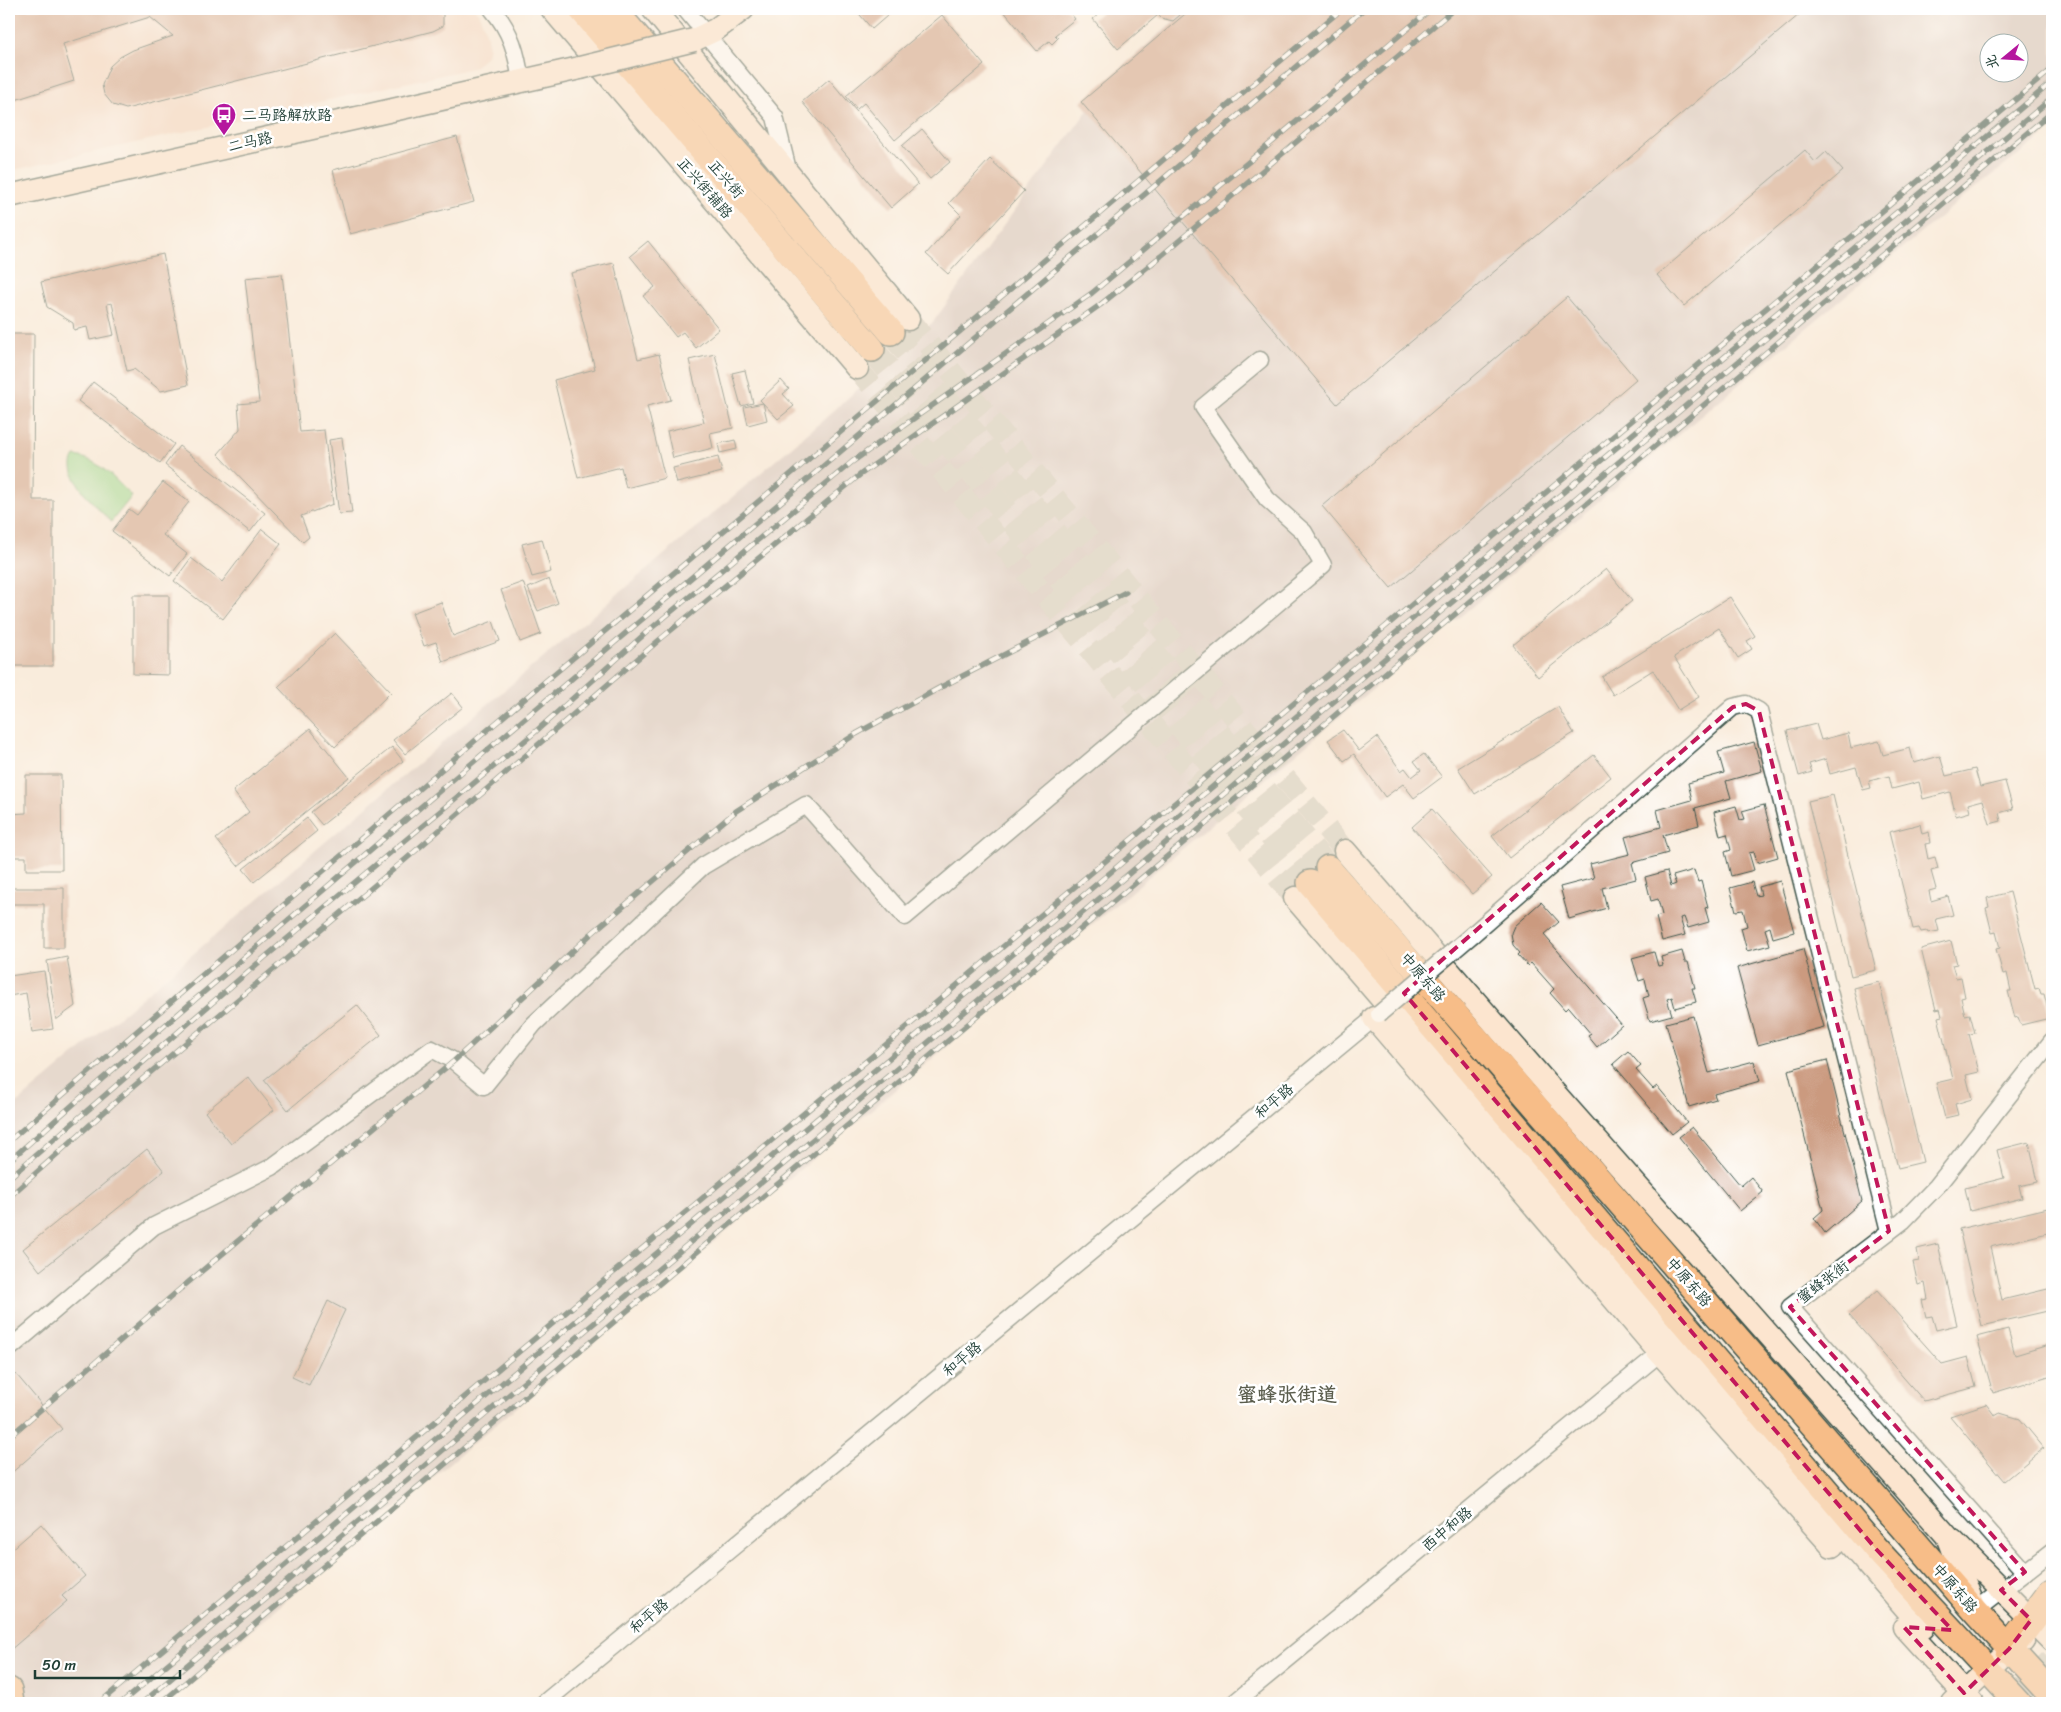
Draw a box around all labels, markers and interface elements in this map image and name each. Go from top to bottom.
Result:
north arrow [1978,32,2028,82]
text: 北 [1978,51,2006,72]
bus stop icon: 二马路解放路 [211,102,237,136]
place label: 二马路解放路 [242,102,332,128]
street label: 二马路 [225,124,275,160]
street label: 正兴街辅路 [671,151,739,225]
street label: 正兴街 [701,153,751,205]
street label: 中原东路 [1394,946,1452,1008]
street label: 和平路 [1248,1077,1300,1125]
street label: 中原东路 [1660,1251,1718,1313]
street label: 蜜蜂张街 [1791,1254,1855,1310]
street label: 和平路 [936,1335,988,1383]
district label: 蜜蜂张街道 [1237,1377,1337,1412]
street label: 西中和路 [1416,1500,1478,1558]
street label: 中原东路 [1926,1557,1984,1619]
street label: 和平路 [623,1592,675,1640]
scale bar [35,1647,180,1679]
text: 50 m [42,1652,77,1678]

